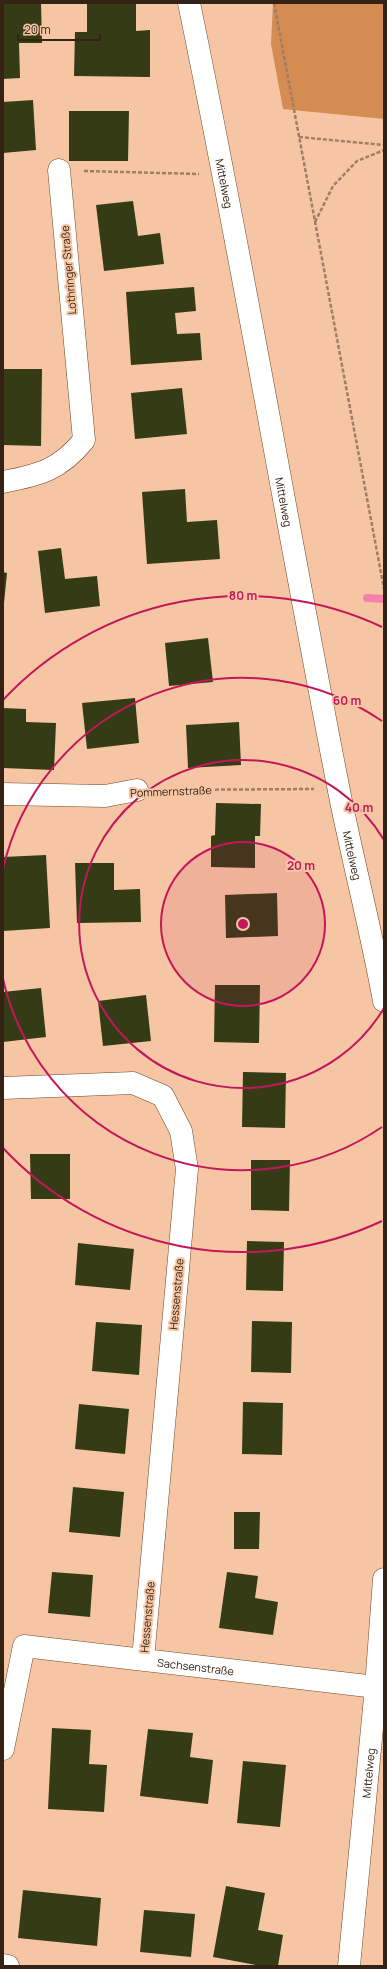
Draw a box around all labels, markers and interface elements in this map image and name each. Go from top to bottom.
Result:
scale bar [18,16,100,42]
text: 20 m [24,21,51,38]
street label: Mittelweg [213,157,237,209]
street label: Lothringer Straße [57,224,79,315]
street label: Mittelweg [273,476,296,528]
text: 80 m [229,587,257,604]
text: 60 m [333,692,361,709]
street label: Pommernstraße [130,782,213,800]
text: 40 m [345,799,373,816]
street label: Mittelweg [340,829,366,882]
text: 20 m [287,857,315,874]
centre of rings [236,917,250,931]
street label: Hessenstraße [165,1257,187,1330]
street label: Hessenstraße [136,1580,158,1653]
street label: Sachsenstraße [156,1654,236,1678]
street label: Mittelweg [358,1747,378,1799]

